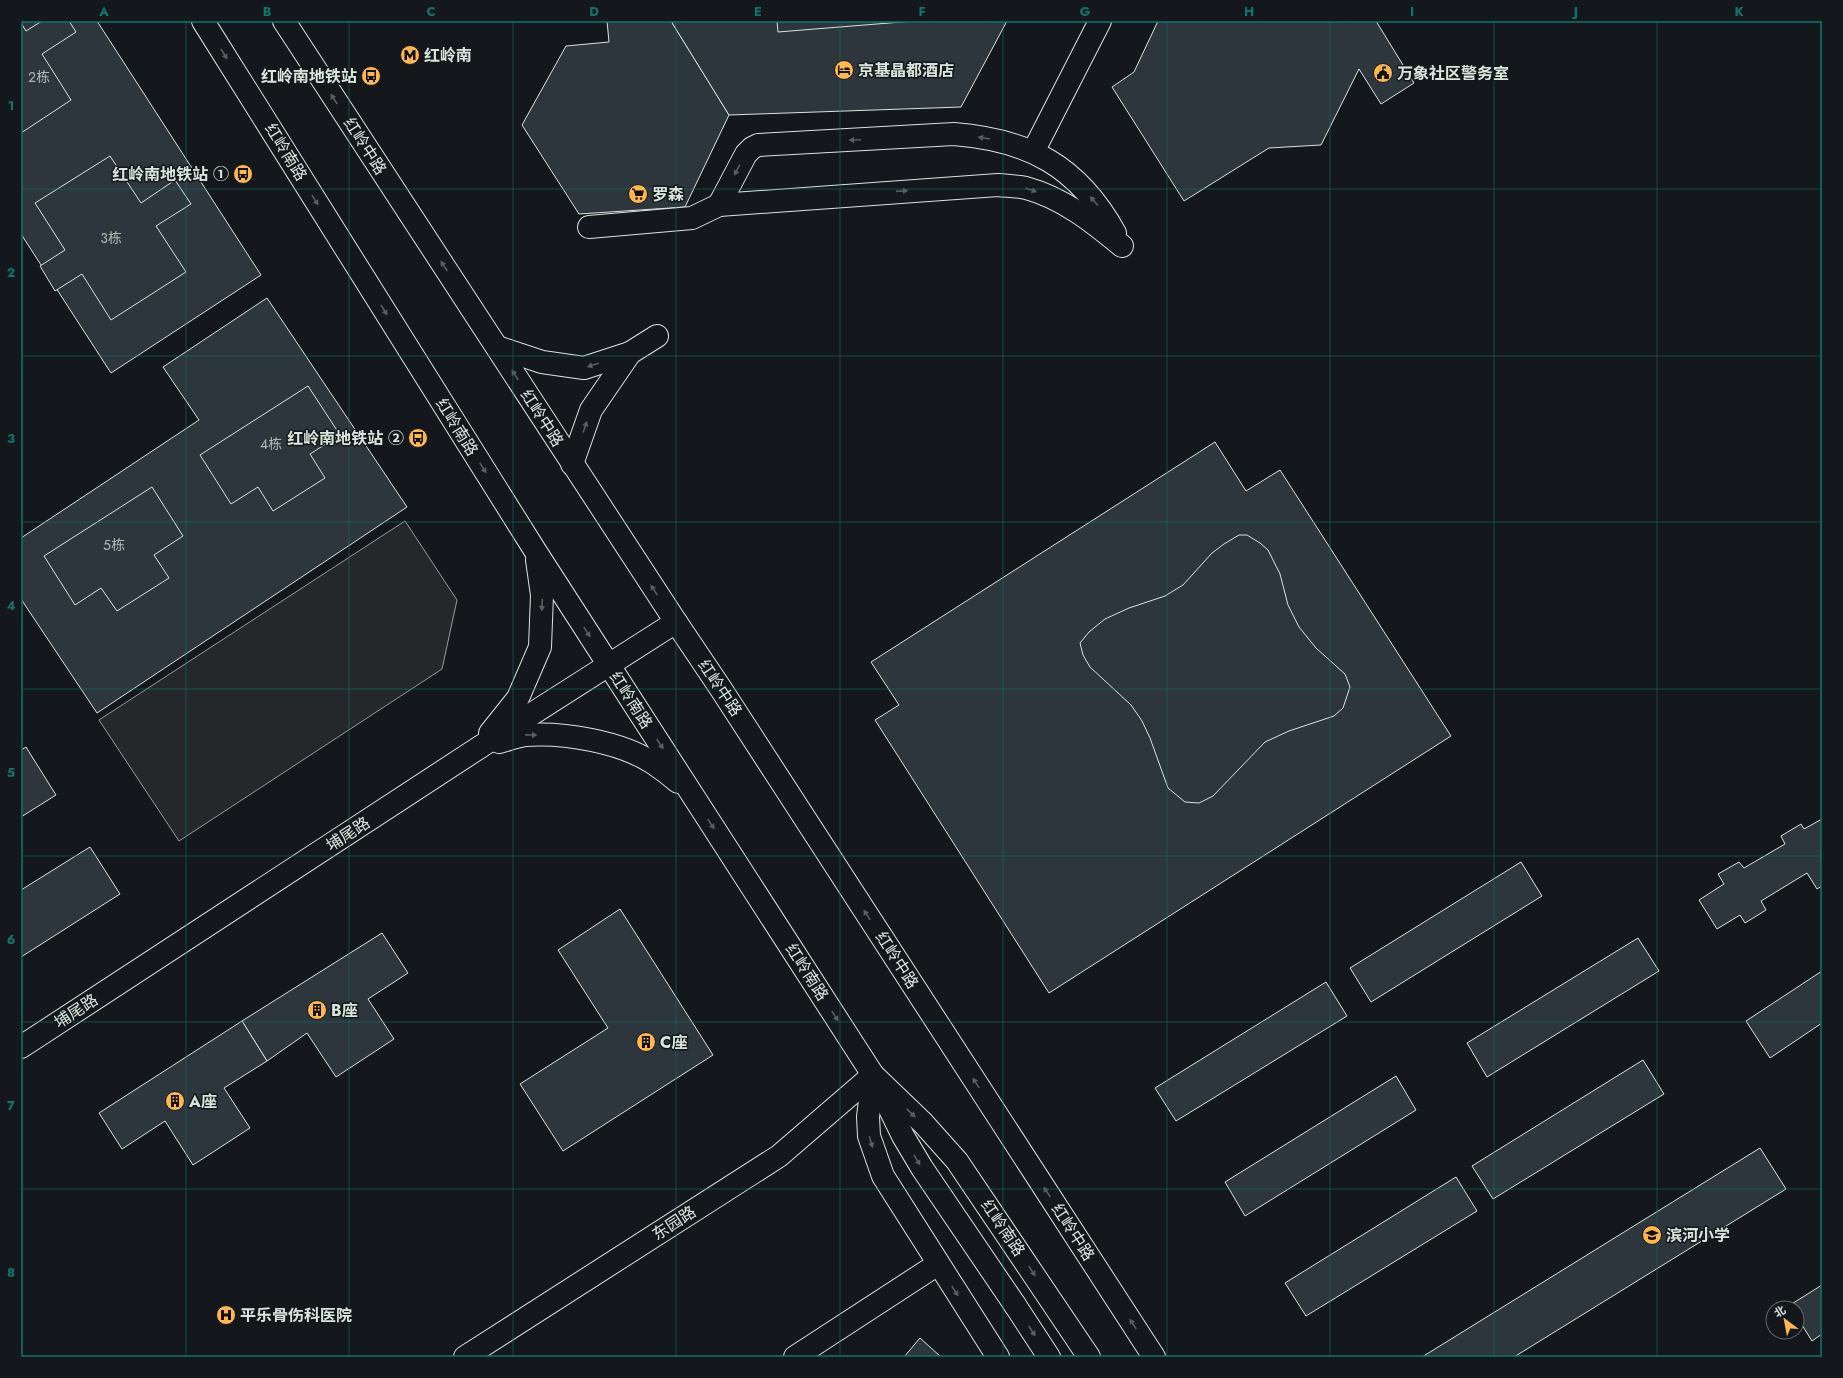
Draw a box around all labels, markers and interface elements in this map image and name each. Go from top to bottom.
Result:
text: A [98,2,109,21]
text: B [263,2,272,21]
text: C [426,2,436,21]
text: D [589,2,599,21]
text: E [754,2,762,21]
text: F [918,2,926,21]
text: G [1080,2,1091,21]
text: H [1244,2,1254,21]
text: I [1410,2,1414,21]
text: J [1571,2,1578,21]
text: K [1734,2,1744,21]
metro station icon: 红岭南 [399,44,421,66]
place label: 红岭南 [424,44,472,67]
one-way arrow [220,49,228,59]
hotel icon: 京基晶都酒店 [833,59,855,81]
place label: 京基晶都酒店 [858,59,954,82]
public building icon: 万象社区警务室 [1372,62,1394,84]
place label: 万象社区警务室 [1397,62,1509,85]
place label: 红岭南地铁站 [261,65,357,88]
bus stop icon: 红岭南地铁站 [360,65,382,87]
house number: 2栋 [28,67,50,87]
one-way arrow [331,93,338,105]
text: 1 [8,96,14,115]
street label: 红岭中路 [338,113,392,179]
street label: 红岭南路 [259,119,313,185]
one-way arrow [978,134,990,140]
one-way arrow [848,137,861,143]
place label: 红岭南地铁站 ① [112,163,229,186]
bus stop icon: 红岭南地铁站 ① [232,163,254,185]
one-way arrow [734,164,741,176]
supermarket icon: 罗森 [627,183,649,205]
place label: 罗森 [652,183,684,206]
one-way arrow [896,188,908,195]
one-way arrow [1026,188,1038,194]
one-way arrow [312,194,319,206]
one-way arrow [1089,196,1098,207]
house number: 3栋 [100,228,122,248]
one-way arrow [440,261,448,271]
text: 2 [7,263,15,282]
one-way arrow [381,304,388,316]
one-way arrow [587,362,599,368]
one-way arrow [511,369,518,381]
street label: 红岭中路 [515,385,569,451]
street label: 红岭南路 [430,394,484,460]
one-way arrow [582,421,588,433]
place label: 红岭南地铁站 ② [287,427,404,450]
bus stop icon: 红岭南地铁站 ② [407,427,429,449]
text: 3 [7,429,15,448]
house number: 4栋 [260,434,282,454]
one-way arrow [479,463,487,473]
house number: 5栋 [103,535,125,555]
one-way arrow [651,584,658,596]
text: 4 [6,596,16,615]
one-way arrow [539,599,545,612]
one-way arrow [584,626,591,638]
street label: 红岭中路 [693,655,747,721]
street label: 红岭南路 [604,667,658,733]
one-way arrow [525,732,538,738]
one-way arrow [656,739,664,749]
text: 5 [7,763,15,782]
street label: 埔尾路 [322,811,374,857]
one-way arrow [708,818,715,830]
one-way arrow [864,909,871,921]
street label: 红岭中路 [870,927,924,993]
text: 6 [7,930,16,949]
street label: 红岭南路 [780,939,834,1005]
street label: 埔尾路 [50,988,102,1034]
building icon: B座 [306,999,328,1021]
place label: B座 [331,999,358,1022]
one-way arrow [831,1010,839,1021]
building icon: C座 [635,1031,657,1053]
place label: C座 [660,1031,687,1054]
one-way arrow [973,1077,980,1089]
building icon: A座 [164,1090,186,1112]
place label: A座 [188,1090,217,1113]
text: 7 [7,1096,15,1115]
one-way arrow [906,1108,916,1117]
one-way arrow [868,1136,874,1148]
one-way arrow [913,1154,920,1166]
one-way arrow [1043,1187,1051,1197]
street label: 红岭南路 [976,1195,1030,1261]
street label: 红岭中路 [1046,1199,1100,1265]
street label: 东园路 [648,1200,700,1246]
school or university icon: 滨河小学 [1641,1224,1663,1246]
place label: 滨河小学 [1666,1224,1730,1247]
text: 8 [7,1263,15,1282]
one-way arrow [1028,1266,1035,1277]
one-way arrow [951,1286,959,1296]
north arrow [1765,1300,1805,1340]
text: 北 [1771,1302,1789,1321]
hospital icon: 平乐骨伤科医院 [215,1304,237,1326]
place label: 平乐骨伤科医院 [240,1304,352,1327]
one-way arrow [1129,1319,1137,1329]
one-way arrow [1028,1326,1036,1336]

